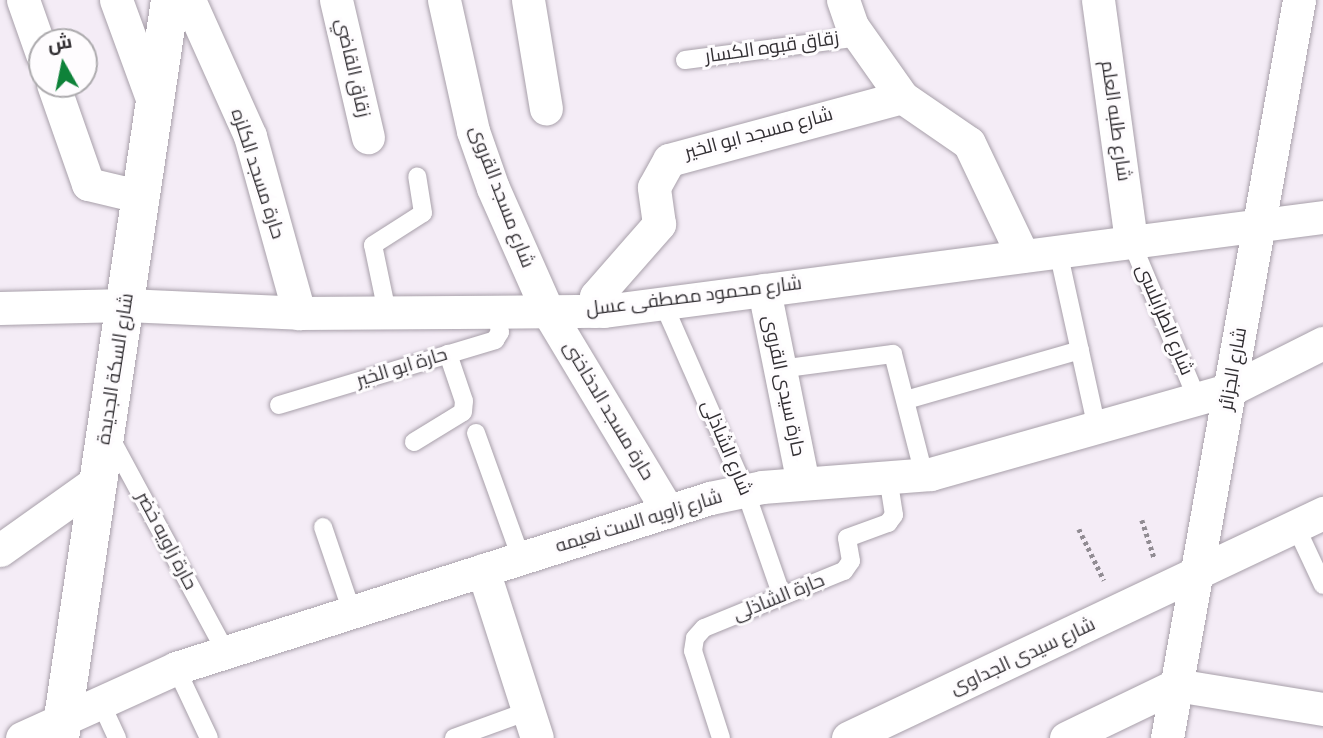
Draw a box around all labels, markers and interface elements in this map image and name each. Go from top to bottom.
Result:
street label: زقاق القاضي [330,16,374,120]
street label: زقاق قبوه الكسار [704,27,840,69]
north arrow [28,28,98,98]
text: ش [46,28,74,59]
street label: شارع طلبه العلم [1095,59,1135,183]
street label: شارع مسجد ابو الخير [682,103,836,165]
street label: حارة مسجد الكلزه [225,106,289,242]
street label: شارع مسجد القروى [463,123,539,271]
street label: شارع الطرابلسى [1130,261,1198,379]
street label: شارع محمود مصطفى عسل [585,272,803,322]
street label: شارع السكة الجديدة [93,292,139,446]
street label: حارة سيدى القروى [757,313,809,459]
street label: شارع الجزائر [1215,326,1253,412]
street label: حارة مسجد الدخاخنى [557,337,659,485]
street label: حارة ابو الخير [354,343,450,393]
street label: شارع الشاذلى [696,397,756,499]
street label: شارع زاويه الست نعيمه [553,486,725,558]
street label: حارة زاويه خضر [131,488,201,594]
street label: حارة الشاذلى [730,569,828,627]
street label: شارع سيدى الجداوى [947,613,1099,701]

